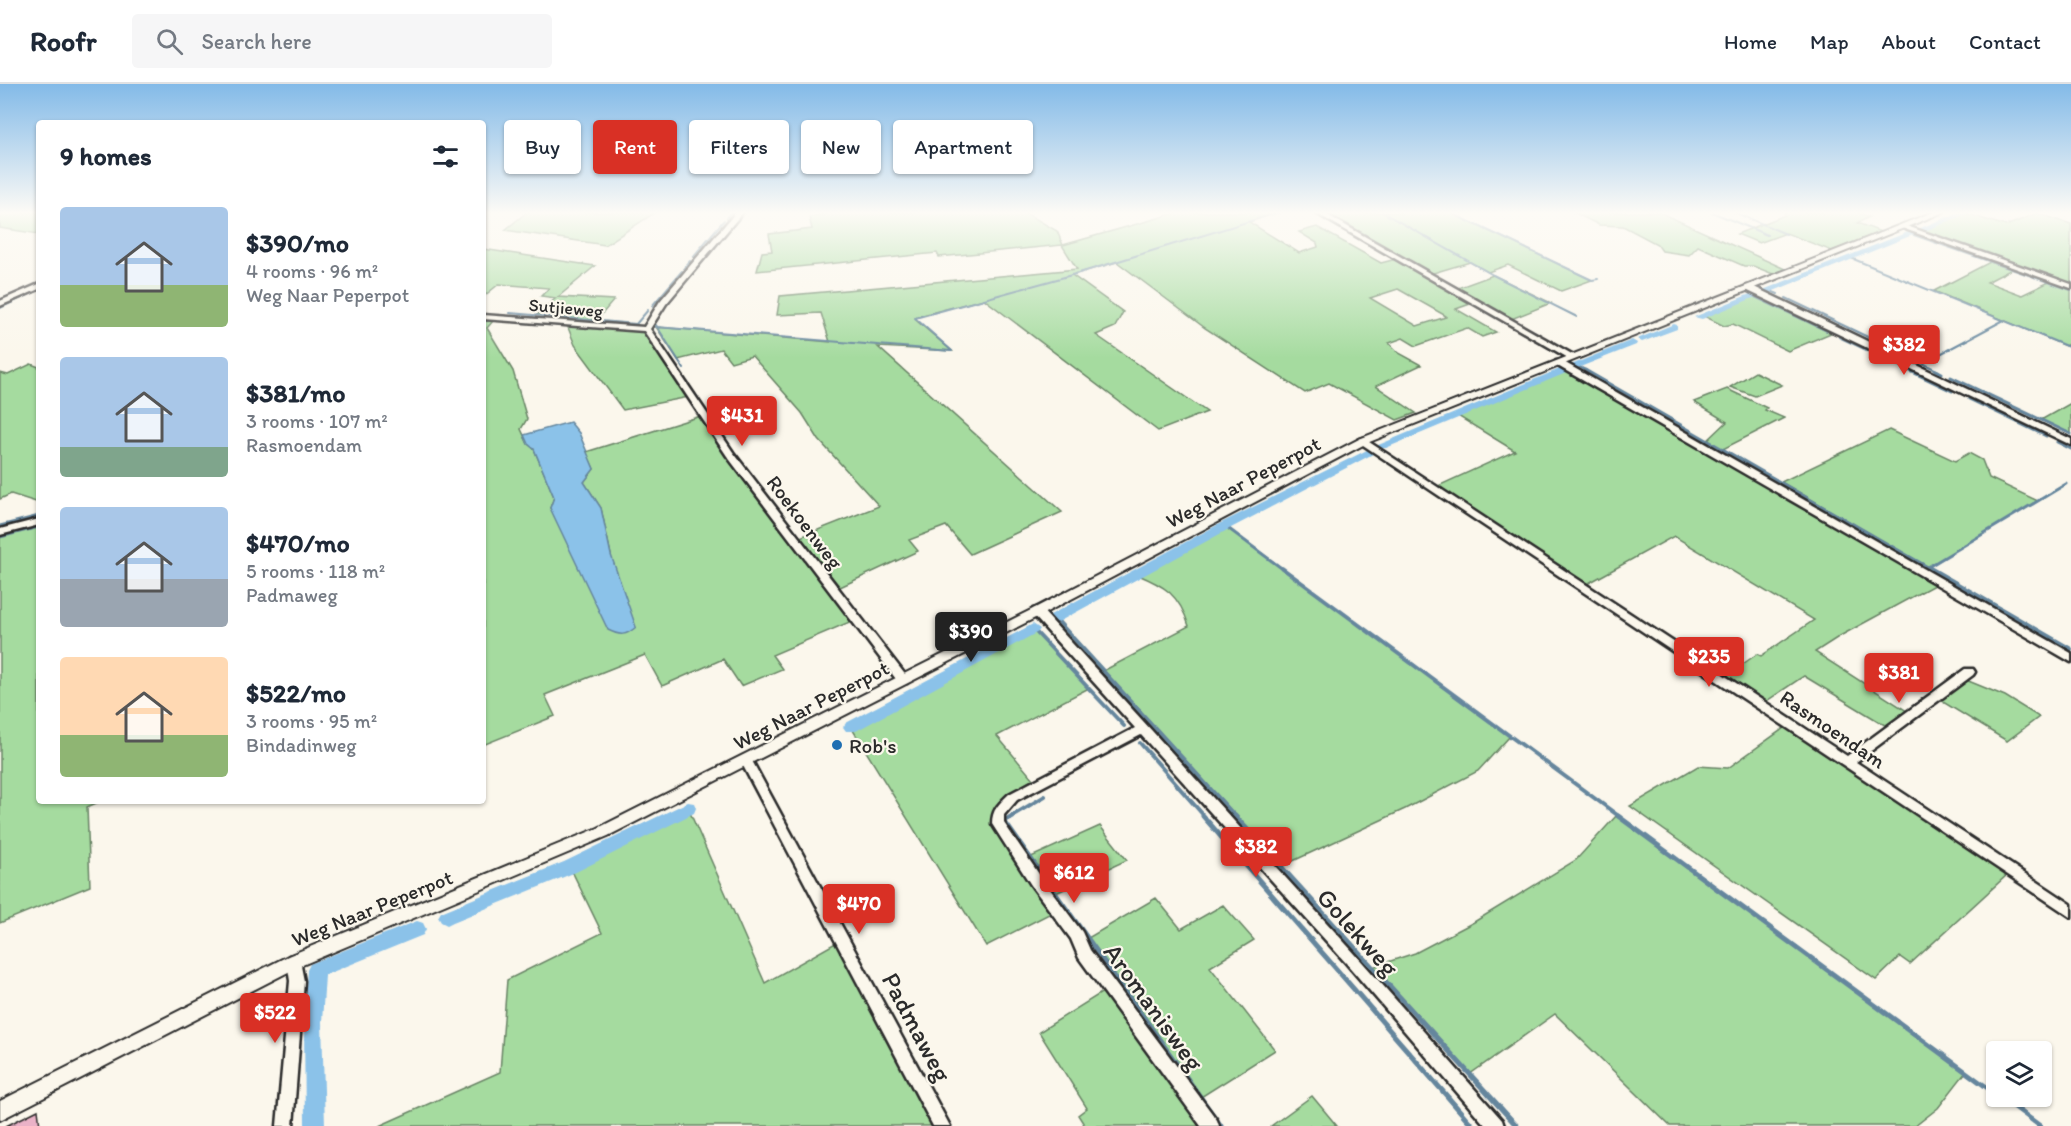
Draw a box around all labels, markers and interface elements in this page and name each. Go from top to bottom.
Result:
search box [132,14,552,68]
text: Roofr [30,24,96,58]
icon: search [153,25,186,58]
text: Search here [201,28,312,55]
text: Home [1724,29,1777,54]
text: Map [1810,29,1849,54]
text: About [1882,29,1936,54]
text: Contact [1969,29,2041,54]
chip: Buy [504,120,581,174]
chip: Rent [593,120,677,174]
chip: Filters [689,120,789,174]
chip: New [801,120,881,174]
chip: Apartment [893,120,1033,174]
text: 9 homes [60,140,152,172]
icon: filters [429,140,462,173]
text: $390/mo [246,227,349,259]
icon: home [108,231,180,303]
text: 4 rooms · 96 m² [246,259,378,283]
text: Weg Naar Peperpot [246,283,409,307]
street label: Sutjieweg [528,294,605,322]
pin: $382 [1868,325,1940,376]
text: $382 [1883,332,1925,356]
text: $381/mo [246,377,346,409]
icon: home [108,381,180,453]
pin: $431 [706,396,778,447]
text: $431 [721,403,763,427]
text: 3 rooms · 107 m² [246,409,388,433]
street label: Weg Naar Peperpot [1161,431,1325,533]
text: Rasmoendam [246,433,362,457]
street label: Roekoenweg [762,470,849,574]
text: $470/mo [246,527,350,559]
icon: home [108,531,180,603]
text: 5 rooms · 118 m² [246,559,385,583]
text: Padmaweg [246,583,338,607]
pin: $390 [935,612,1007,663]
text: $390 [949,619,993,643]
pin: $235 [1673,637,1745,688]
text: $235 [1688,644,1730,668]
pin: $381 [1863,653,1935,704]
street label: Weg Naar Peperpot [729,655,893,755]
text: $381 [1878,660,1920,684]
text: $522/mo [246,677,346,709]
icon: home [108,681,180,753]
street label: Rasmoendam [1775,685,1891,774]
text: 3 rooms · 95 m² [246,709,377,733]
text: Bindadinweg [246,733,357,757]
place label: Rob's [849,733,897,758]
marker: Rob's [830,738,844,752]
pin: $382 [1220,827,1292,878]
text: $382 [1235,834,1277,858]
pin: $612 [1038,853,1110,904]
text: $612 [1054,860,1094,884]
street label: Weg Naar Peperpot [288,864,456,952]
street label: Golekweg [1310,881,1406,983]
pin: $470 [823,884,895,935]
text: $470 [837,891,881,915]
street label: Aromanisweg [1097,937,1212,1078]
street label: Padmaweg [875,967,959,1088]
pin: $522 [239,993,311,1044]
text: $522 [254,1000,296,1024]
map controls [1986,1041,2052,1107]
button: layers [1986,1041,2052,1107]

